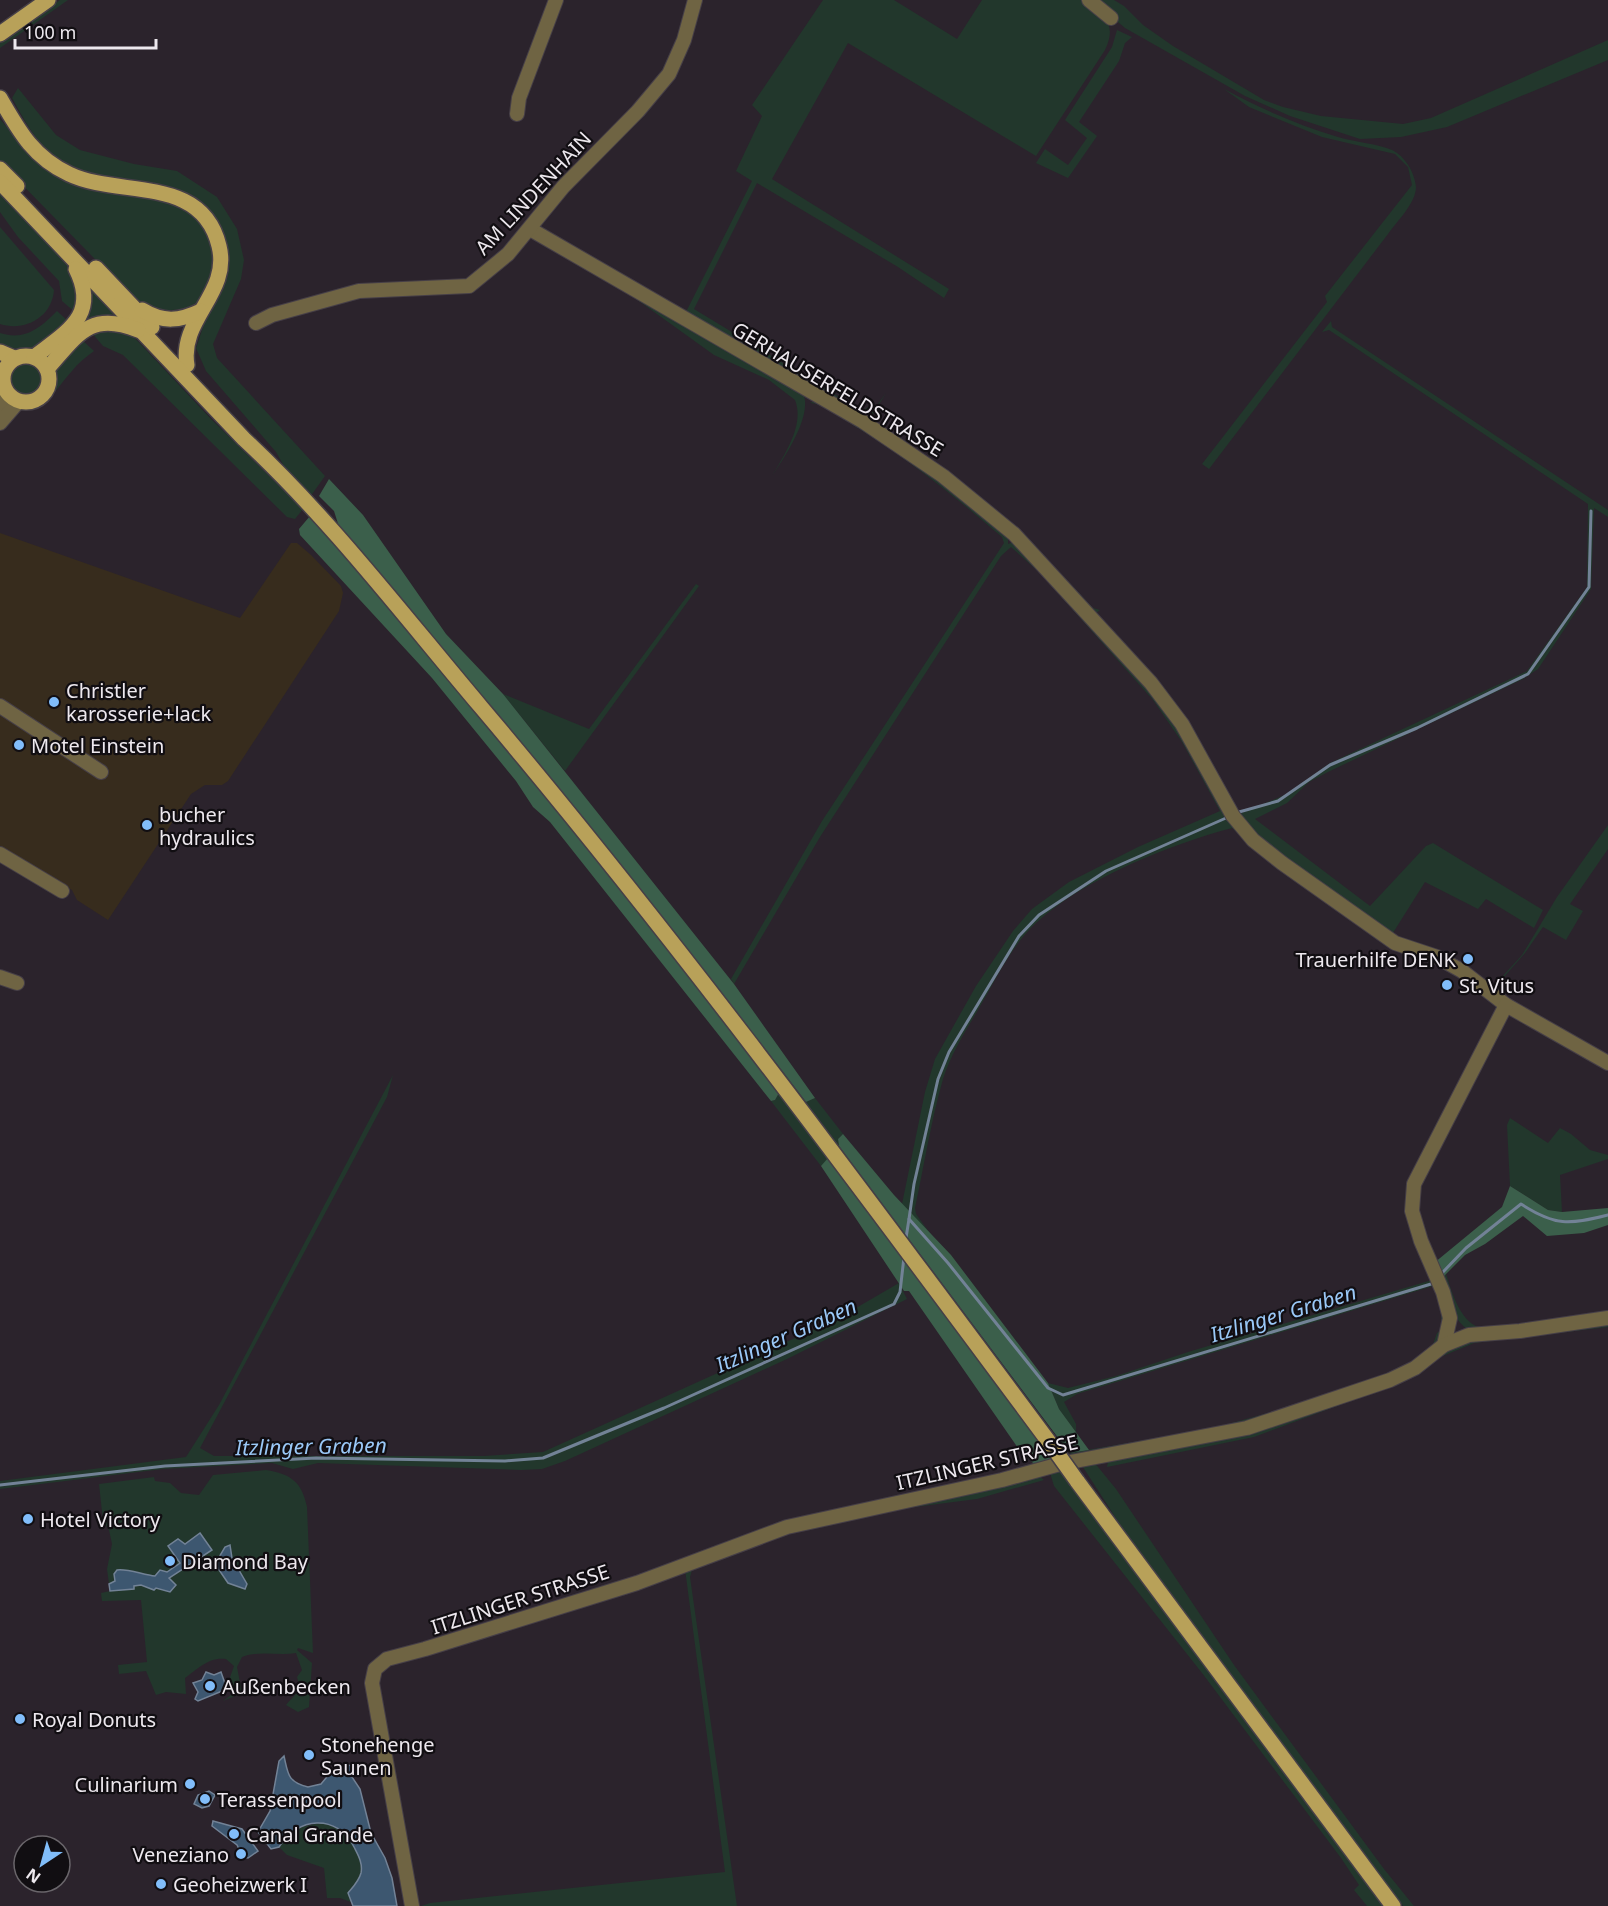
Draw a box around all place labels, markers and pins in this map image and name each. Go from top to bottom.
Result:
place label: Christler karosserie+lack [66,677,211,727]
marker: Christler karosserie+lack [47,695,61,709]
place label: Motel Einstein [31,732,164,759]
marker: Motel Einstein [12,738,26,752]
place label: bucher hydraulics [159,801,255,851]
marker: bucher hydraulics [140,818,154,832]
place label: Trauerhilfe DENK [1296,946,1457,973]
marker: Trauerhilfe DENK [1461,952,1475,966]
place label: St. Vitus [1459,972,1534,999]
marker: St. Vitus [1440,978,1454,992]
place label: Hotel Victory [40,1506,161,1533]
marker: Hotel Victory [21,1512,35,1526]
place label: Diamond Bay [182,1548,309,1575]
marker: Diamond Bay [163,1554,177,1568]
place label: Außenbecken [222,1673,351,1700]
marker: Außenbecken [203,1679,217,1693]
place label: Royal Donuts [32,1706,156,1733]
marker: Royal Donuts [13,1712,27,1726]
place label: Stonehenge Saunen [321,1731,435,1781]
marker: Stonehenge Saunen [302,1748,316,1762]
place label: Culinarium [75,1771,178,1798]
marker: Culinarium [183,1777,197,1791]
place label: Terassenpool [217,1786,342,1813]
marker: Terassenpool [198,1792,212,1806]
place label: Canal Grande [246,1821,373,1848]
marker: Canal Grande [227,1827,241,1841]
place label: Veneziano [132,1841,229,1868]
marker: Veneziano [234,1847,248,1861]
place label: Geoheizwerk I [173,1871,307,1898]
marker: Geoheizwerk I [154,1877,168,1891]

